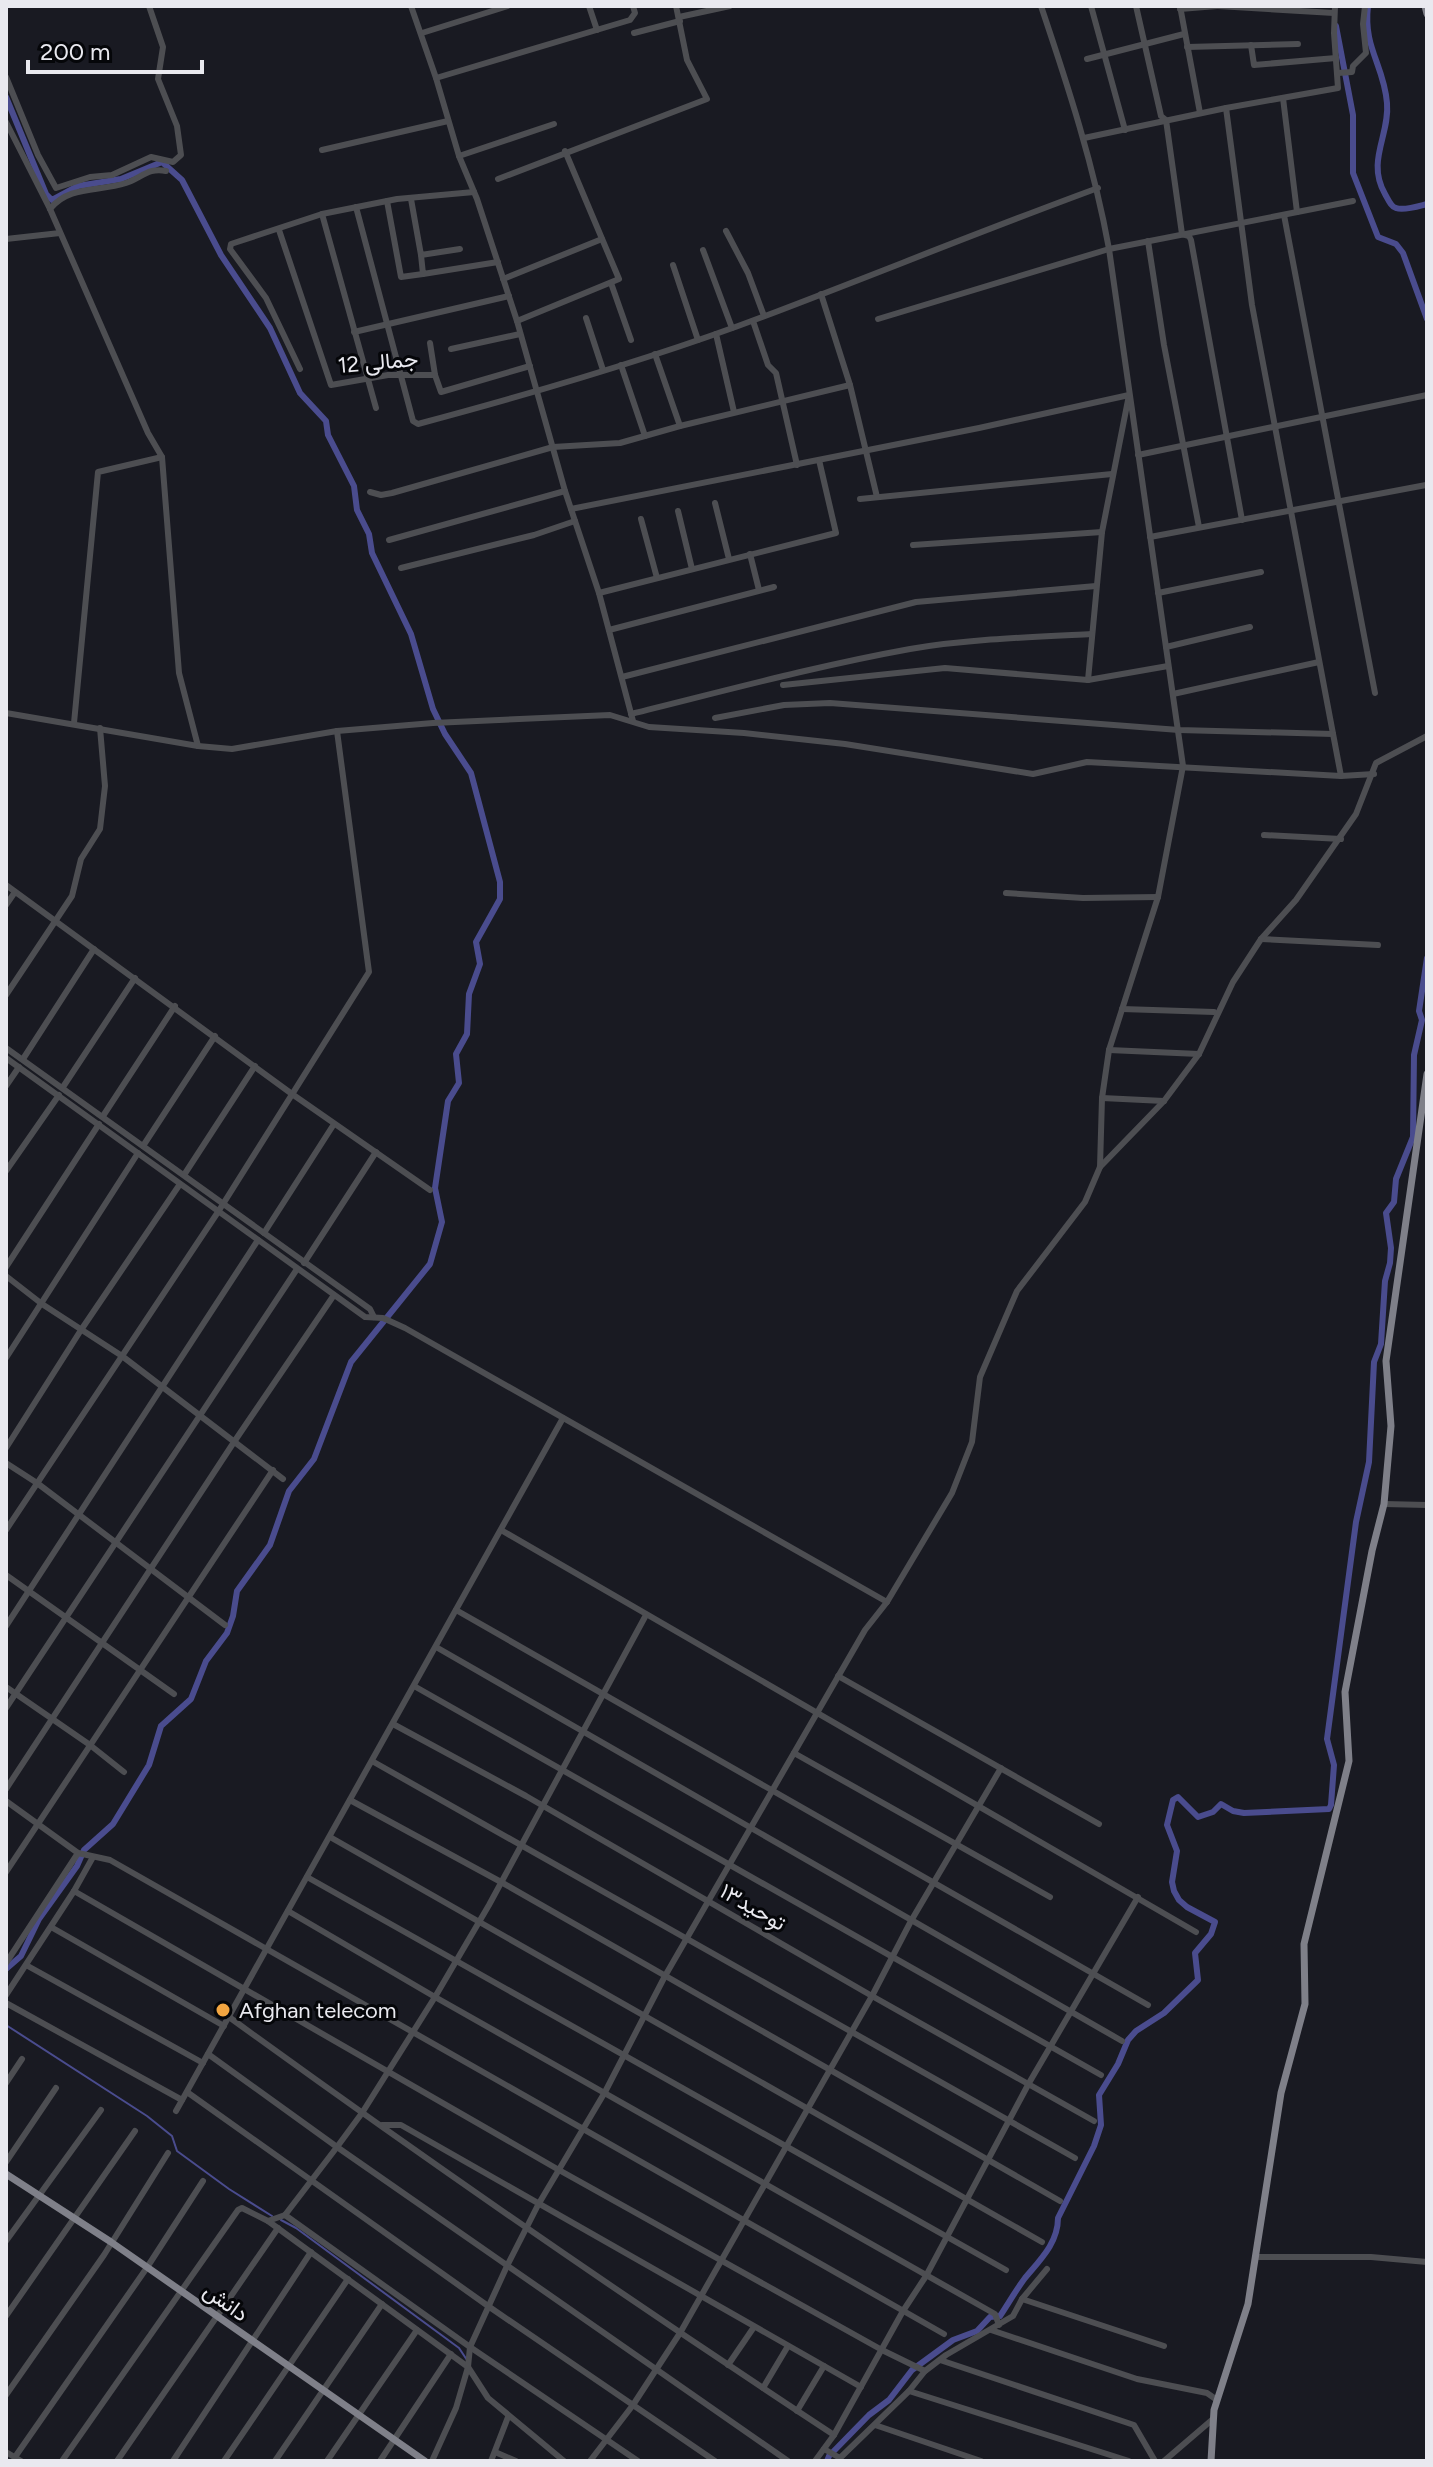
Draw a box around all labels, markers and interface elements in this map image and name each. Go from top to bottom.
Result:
scale bar [28,24,202,74]
text: 200 m [40,37,111,66]
street label: جمالی 12 [337,345,419,379]
street label: توحید۱۳ [715,1877,791,1937]
place label: Afghan telecom [239,1997,397,2024]
marker: Afghan telecom [214,2001,232,2019]
street label: دانش [198,2277,254,2327]

